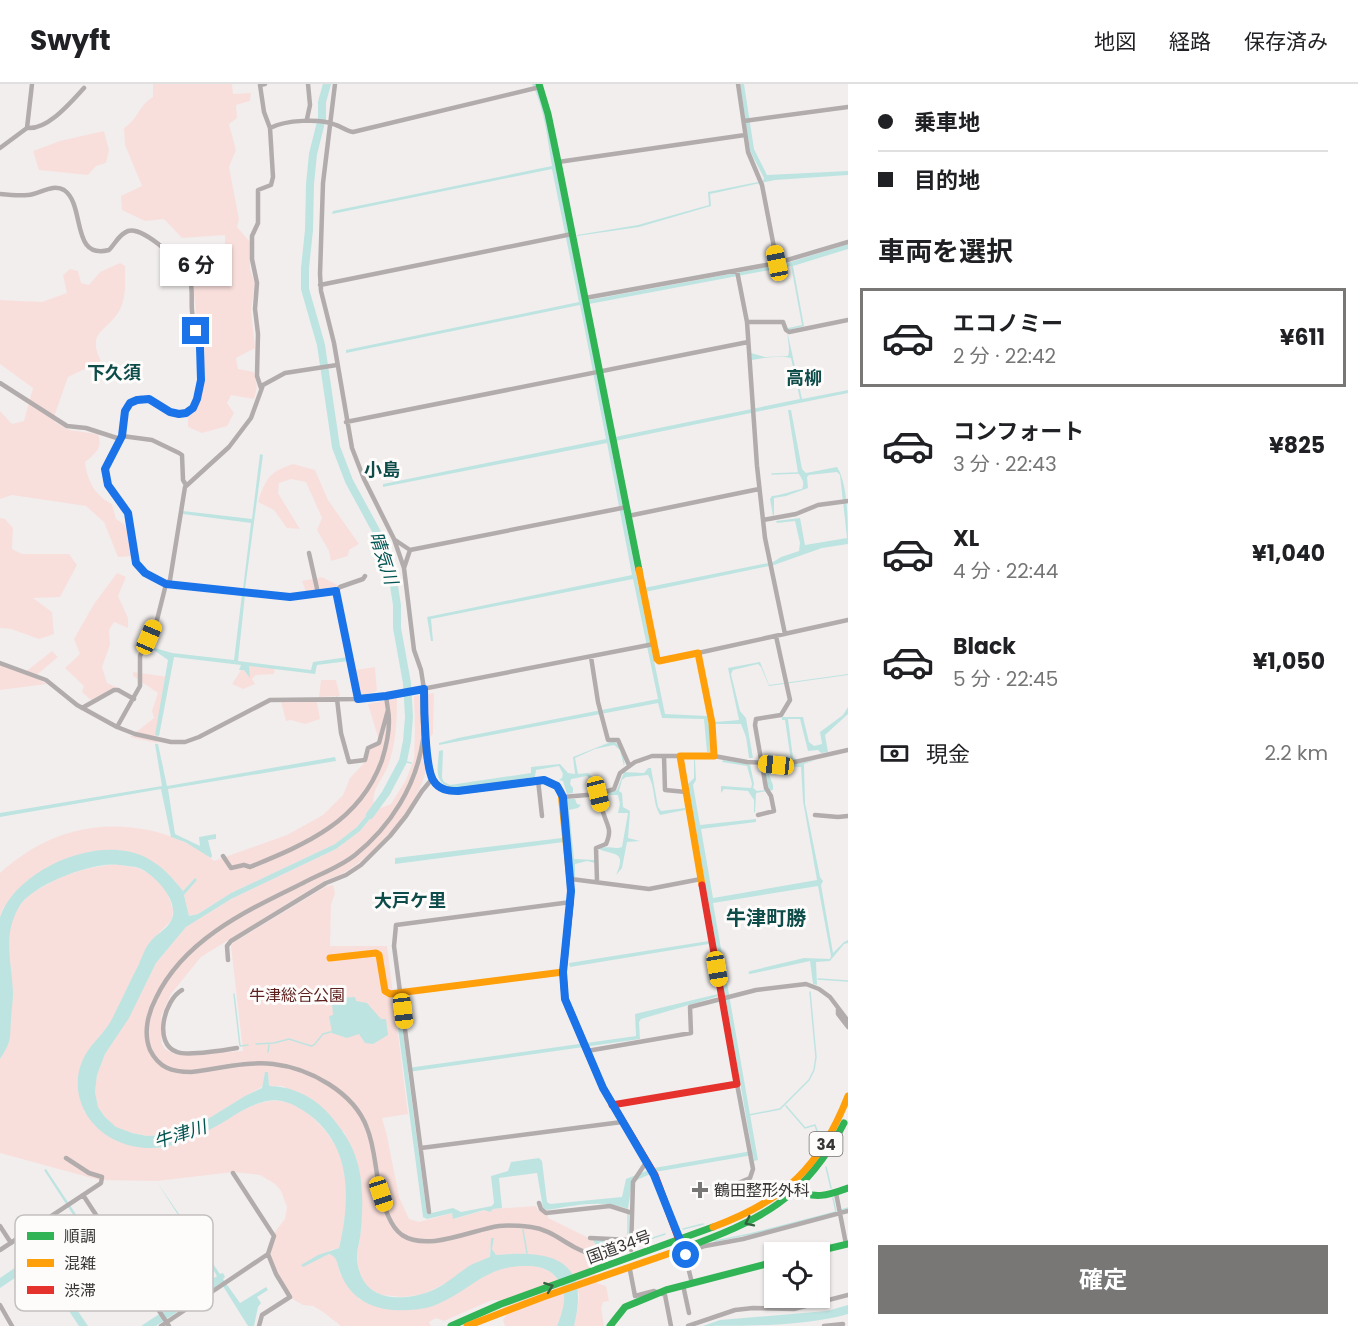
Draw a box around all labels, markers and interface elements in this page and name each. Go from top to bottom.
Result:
text: Swyft [30,21,111,60]
text: 地図 [1094,27,1136,56]
text: 経路 [1169,27,1211,56]
text: 保存済み [1244,27,1328,56]
text: 乗車地 [914,107,980,138]
text: 目的地 [914,165,980,196]
text: 車両を選択 [878,233,1013,270]
callout: 6 分 [160,244,232,286]
car [765,244,789,282]
text: 6 分 [178,251,214,279]
text: エコノミー [953,308,1063,339]
icon: car [881,311,935,365]
route end [182,317,209,344]
text: ¥611 [1280,322,1325,353]
text: 2 分 · 22:42 [953,342,1056,370]
district label: 下久須 [87,360,141,385]
district label: 高柳 [786,365,822,390]
text: コンフォート [953,416,1084,447]
icon: car [881,419,935,473]
text: ¥825 [1269,430,1325,461]
text: 3 分 · 22:43 [953,450,1057,478]
district label: 小島 [364,457,400,482]
text: XL [953,523,979,554]
icon: car [881,527,935,581]
water label: 晴気川 [364,528,405,589]
text: ¥1,040 [1252,538,1325,569]
text: 4 分 · 22:44 [953,557,1058,585]
car [134,617,164,657]
text: Black [953,631,1016,662]
icon: car [881,635,935,689]
text: ¥1,050 [1253,646,1325,677]
text: 5 分 · 22:45 [953,665,1058,693]
icon: cash [878,737,911,770]
text: 現金 [926,739,970,770]
text: 2.2 km [1265,739,1328,767]
car [757,754,795,776]
car [585,774,611,814]
district label: 大戸ケ里 [374,888,446,913]
district label: 牛津町勝 [726,904,807,932]
car [705,950,729,988]
park label: 牛津総合公園 [249,984,345,1007]
car [392,992,414,1030]
water label: 牛津川 [150,1113,211,1154]
road number: 34 [810,1132,842,1156]
car [367,1174,395,1214]
place label: 鶴田整形外科 [714,1179,810,1202]
marker: 鶴田整形外科 [691,1181,709,1199]
legend [15,1215,213,1311]
one-way arrow [745,1215,756,1227]
text: 順調 [64,1225,96,1248]
street label: 国道34号 [583,1225,655,1269]
route start [672,1241,699,1268]
map controls [764,1242,830,1308]
button: locate [764,1242,830,1308]
button: 確定 [878,1245,1328,1314]
text: 混雑 [64,1252,96,1275]
text: 渋滞 [64,1279,96,1302]
one-way arrow [543,1281,554,1294]

